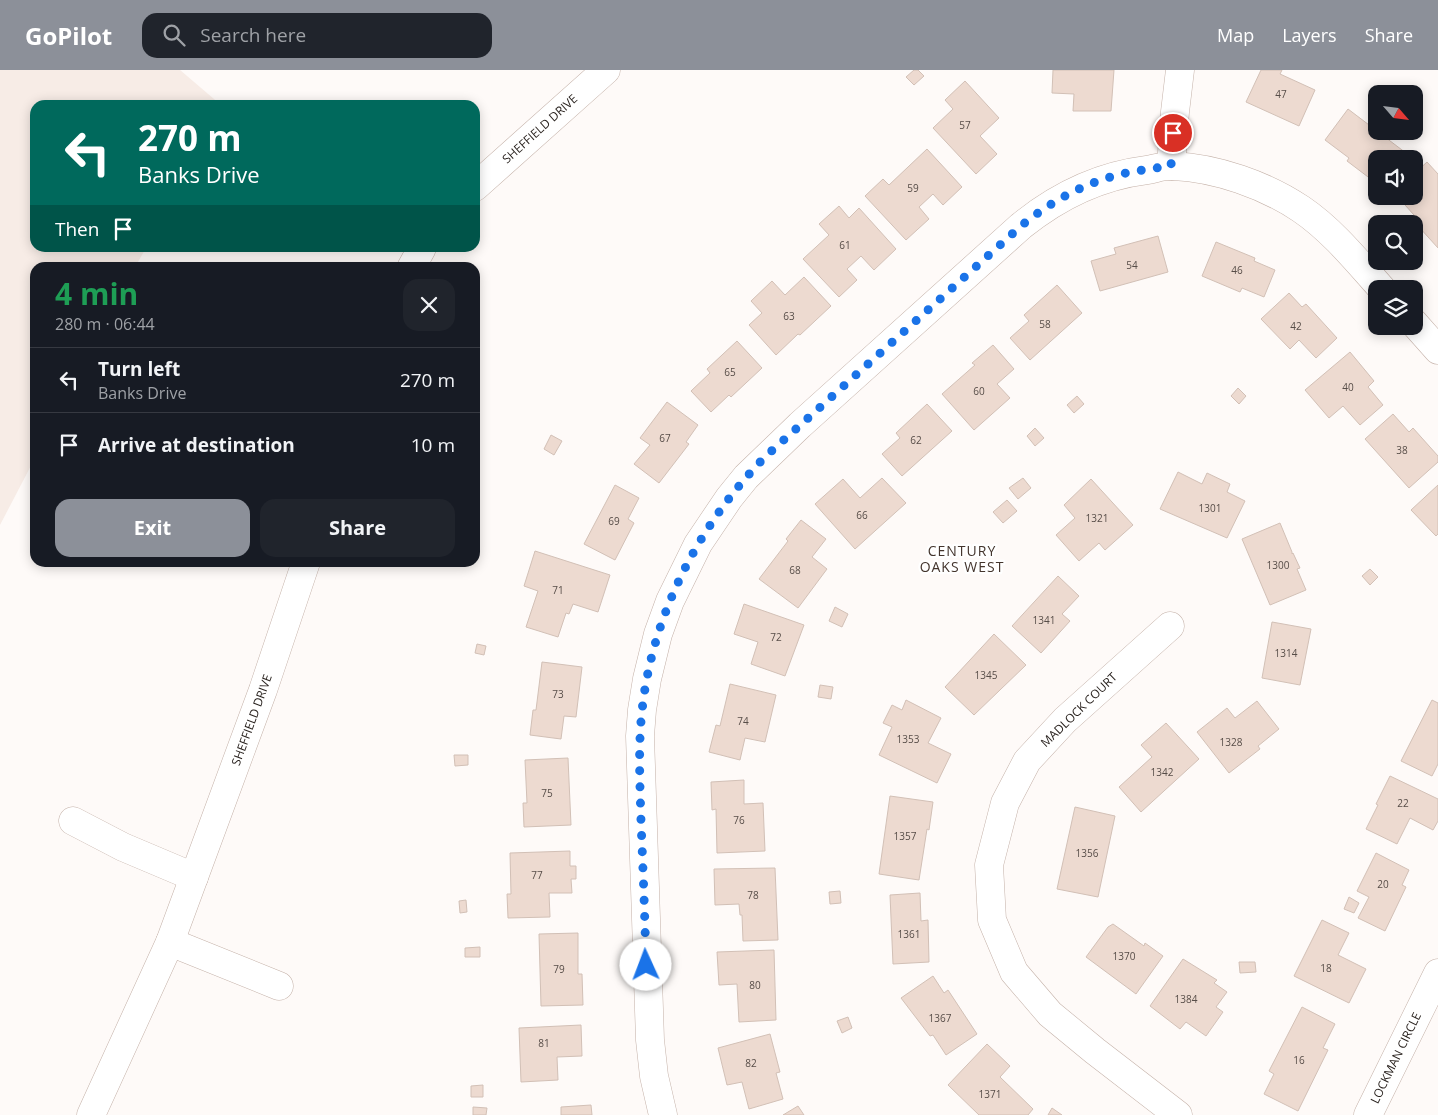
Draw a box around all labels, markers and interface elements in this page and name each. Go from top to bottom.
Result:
search box [142,13,492,58]
text: GoPilot [25,19,112,52]
icon: search [160,21,188,49]
text: Search here [200,22,306,48]
text: Map [1217,23,1254,47]
text: Layers [1282,23,1337,47]
text: Share [1365,23,1413,47]
north arrow [1368,85,1422,140]
map controls [1368,85,1423,335]
house number: 47 [1275,87,1287,101]
street label: SHEFFIELD DRIVE [498,90,581,167]
pin [1152,112,1194,154]
text: 270 m [138,114,242,161]
house number: 57 [959,118,971,132]
icon: arrive [1159,119,1187,147]
icon: left [55,120,120,185]
button: sound [1368,150,1423,205]
text: Banks Drive [138,159,260,189]
house number: 59 [907,181,919,195]
icon: arrive [109,215,137,243]
button: search [1368,215,1423,270]
text: Then [55,216,99,242]
house number: 61 [839,238,851,252]
house number: 54 [1126,258,1138,272]
house number: 46 [1231,263,1243,277]
text: 4 min [55,273,138,314]
button: close [403,279,455,331]
button: layers [1368,280,1423,335]
house number: 63 [783,309,795,323]
text: 280 m · 06:44 [55,313,155,335]
house number: 58 [1039,317,1051,331]
house number: 42 [1290,319,1302,333]
text: Turn left [98,356,180,382]
house number: 65 [724,365,736,379]
icon: left [55,366,83,394]
text: 270 m [400,367,455,393]
house number: 40 [1342,380,1354,394]
text: Banks Drive [98,382,186,404]
house number: 60 [973,384,985,398]
icon: arrive [55,431,83,459]
house number: 67 [659,431,671,445]
text: Arrive at destination [98,432,295,458]
text: 10 m [411,432,455,458]
house number: 62 [910,433,922,447]
house number: 38 [1396,443,1408,457]
button: Exit [55,499,250,557]
button: Share [260,499,455,557]
house number: 1301 [1199,501,1221,515]
house number: 66 [856,508,868,522]
house number: 1321 [1086,511,1108,525]
house number: 69 [608,514,620,528]
district label: CENTURY OAKS WEST [920,541,1004,576]
house number: 1300 [1267,558,1290,572]
house number: 68 [789,563,801,577]
house number: 71 [552,583,564,597]
house number: 1341 [1033,613,1055,627]
house number: 72 [770,630,782,644]
house number: 1314 [1275,646,1298,660]
house number: 1345 [975,668,998,682]
street label: MADLOCK COURT [1037,668,1121,751]
street label: SHEFFIELD DRIVE [227,672,276,768]
house number: 73 [552,687,564,701]
house number: 74 [737,714,749,728]
house number: 1353 [897,732,920,746]
house number: 1328 [1220,735,1243,749]
house number: 1342 [1151,765,1174,779]
house number: 75 [541,786,553,800]
house number: 22 [1397,796,1409,810]
house number: 76 [733,813,745,827]
house number: 1357 [894,829,917,843]
house number: 1356 [1076,846,1099,860]
house number: 77 [531,868,543,882]
house number: 20 [1377,877,1389,891]
house number: 78 [747,888,759,902]
house number: 1361 [898,927,920,941]
position arrow [619,938,671,990]
house number: 1370 [1113,949,1136,963]
house number: 18 [1320,961,1332,975]
house number: 79 [553,962,565,976]
house number: 80 [749,978,761,992]
house number: 1384 [1175,992,1198,1006]
street label: LOCKMAN CIRCLE [1366,1009,1425,1106]
house number: 1367 [929,1011,952,1025]
house number: 81 [538,1036,550,1050]
house number: 16 [1293,1053,1305,1067]
house number: 82 [745,1056,757,1070]
house number: 1371 [979,1087,1001,1101]

